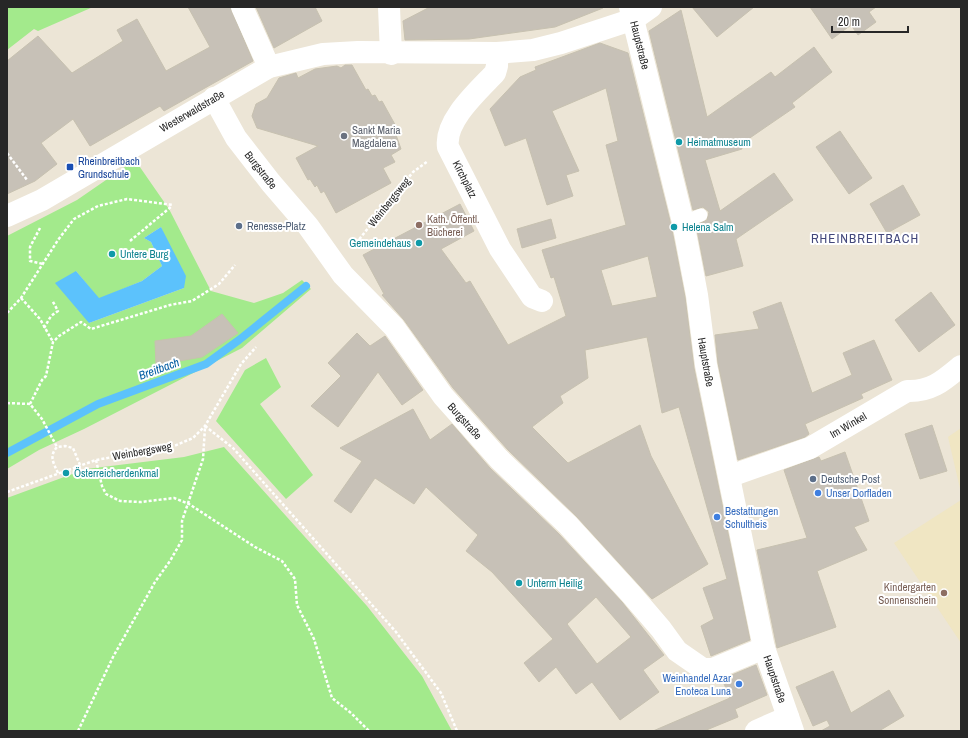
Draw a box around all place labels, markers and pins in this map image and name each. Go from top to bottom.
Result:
place label: Sankt Maria Magdalena [352,123,401,150]
marker: Sankt Maria Magdalena [339,131,349,141]
place label: Heimatmuseum [687,135,751,149]
marker: Heimatmuseum [674,137,684,147]
place label: Rheinbreitbach Grundschule [78,154,140,181]
marker: Rheinbreitbach Grundschule [65,162,75,172]
place label: Kath. Öffentl. Bücherei [427,212,480,239]
place label: Renesse-Platz [247,219,306,233]
marker: Kath. Öffentl. Bücherei [414,220,424,230]
place label: Helena Salm [682,220,734,234]
marker: Renesse-Platz [234,221,244,231]
marker: Helena Salm [669,222,679,232]
place label: Gemeindehaus [349,236,411,250]
marker: Gemeindehaus [414,238,424,248]
place label: Untere Burg [120,247,169,261]
marker: Untere Burg [107,249,117,259]
place label: Österreicherdenkmal [74,466,158,480]
marker: Österreicherdenkmal [61,468,71,478]
place label: Deutsche Post [821,472,880,486]
marker: Deutsche Post [808,474,818,484]
place label: Unser Dorfladen [826,486,892,500]
marker: Unser Dorfladen [813,488,823,498]
place label: Bestattungen Schultheis [725,504,778,531]
marker: Bestattungen Schultheis [712,512,722,522]
place label: Unterm Heilig [527,576,583,590]
marker: Unterm Heilig [514,578,524,588]
place label: Kindergarten Sonnenschein [878,580,936,607]
marker: Kindergarten Sonnenschein [939,588,949,598]
place label: Weinhandel Azar Enoteca Luna [662,671,731,698]
marker: Weinhandel Azar Enoteca Luna [734,679,744,689]

